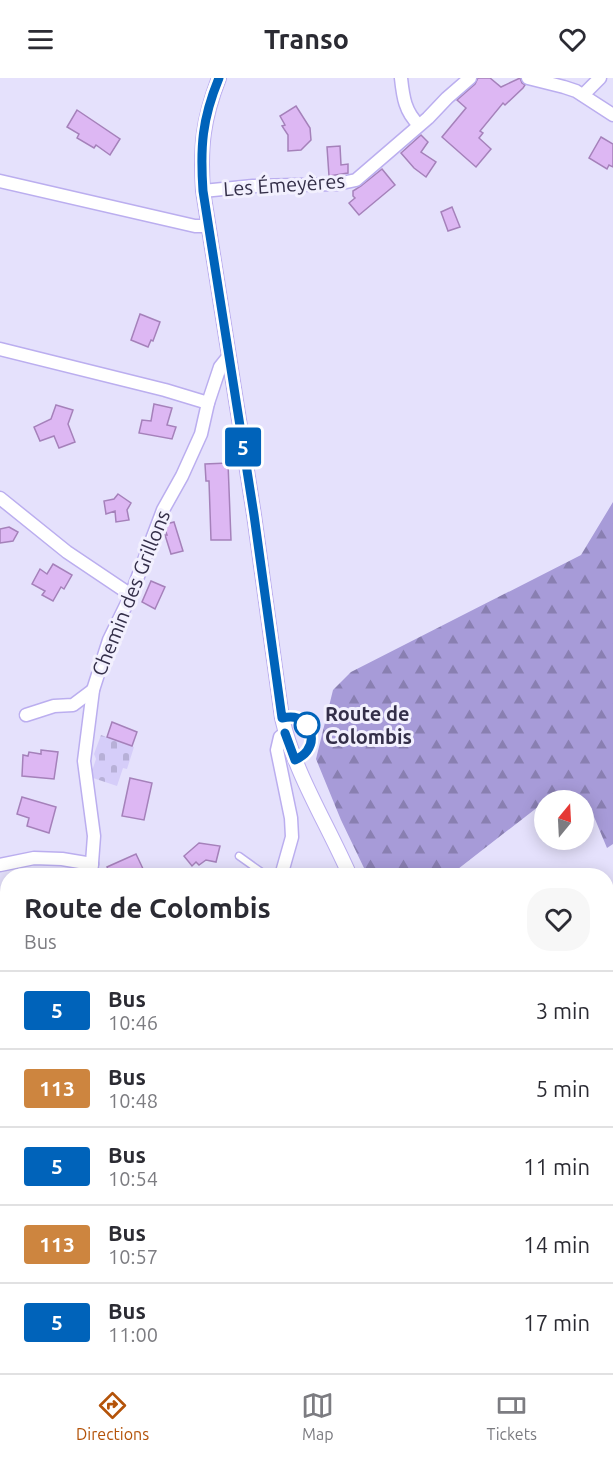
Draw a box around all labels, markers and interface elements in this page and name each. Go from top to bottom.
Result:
icon: menu [24,23,57,56]
icon: heart [556,23,589,56]
text: Transo [264,24,349,54]
street label: Les Émeyères [222,169,346,200]
line badge: 5 [224,428,262,466]
text: 5 [237,435,249,459]
street label: Chemin des Grillons [87,507,174,679]
place label: Route de Colombis [325,702,412,748]
marker: Route de Colombis [294,712,320,738]
north arrow [534,790,594,850]
map controls [534,790,594,850]
button: heart [527,888,590,951]
text: Route de Colombis [24,892,271,923]
text: Bus [24,930,57,953]
text: Bus [108,986,146,1011]
text: 5 [51,998,63,1022]
text: 3 min [536,998,590,1023]
text: 10:46 [108,1011,158,1034]
text: Bus [108,1064,146,1089]
text: 113 [39,1076,75,1100]
text: 5 min [536,1076,590,1101]
text: 10:48 [108,1089,158,1112]
text: Bus [108,1142,146,1167]
text: 5 [51,1154,63,1178]
text: 11 min [523,1154,590,1179]
text: 10:54 [108,1167,158,1190]
text: Bus [108,1220,146,1245]
text: 113 [39,1232,75,1256]
text: 14 min [523,1232,590,1257]
text: 10:57 [108,1245,158,1268]
text: Bus [108,1298,146,1323]
text: 5 [51,1310,63,1334]
text: 17 min [523,1310,590,1335]
text: 11:00 [108,1323,158,1346]
tab: Directions [76,1389,149,1443]
tab: Map [301,1389,334,1443]
tab: Tickets [486,1389,537,1443]

